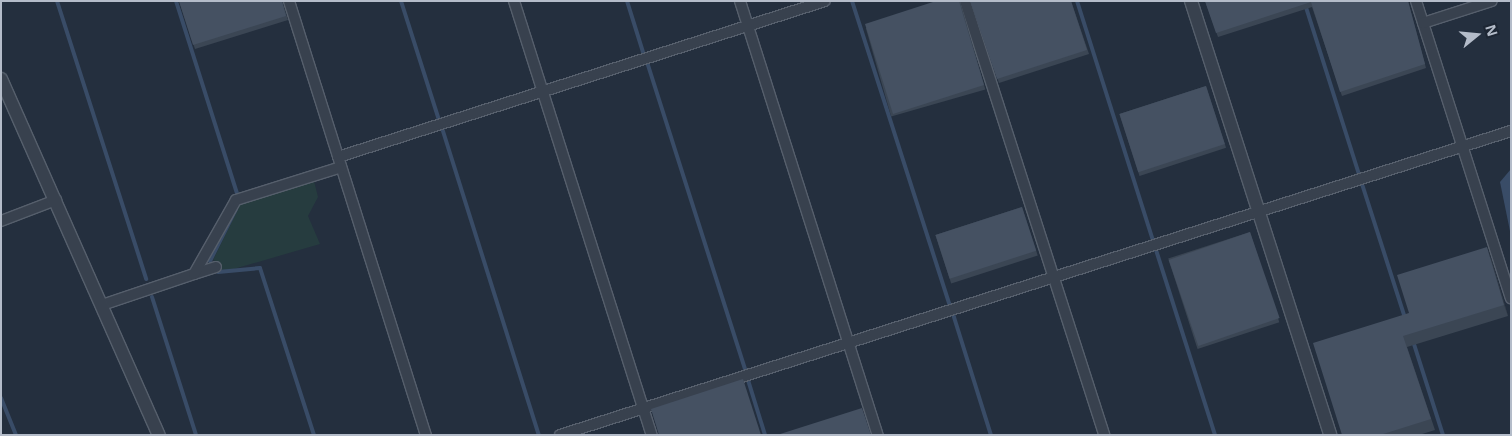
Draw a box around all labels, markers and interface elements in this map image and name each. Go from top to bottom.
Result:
north arrow [1452,10,1502,60]
text: N [1481,22,1503,39]

